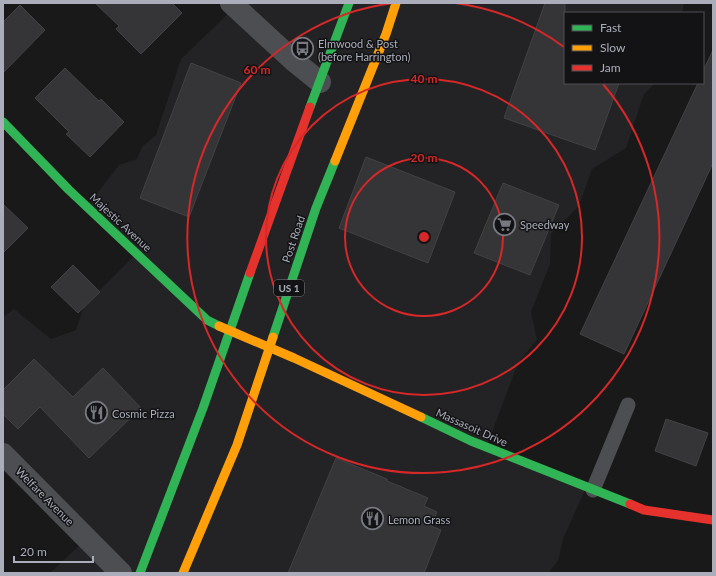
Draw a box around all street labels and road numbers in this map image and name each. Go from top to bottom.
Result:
street label: Majestic Avenue [87,190,155,254]
street label: Post Road [279,214,307,264]
road number: US 1 [274,280,304,296]
street label: Massasoit Drive [434,405,510,449]
street label: Welfare Avenue [13,464,77,528]

